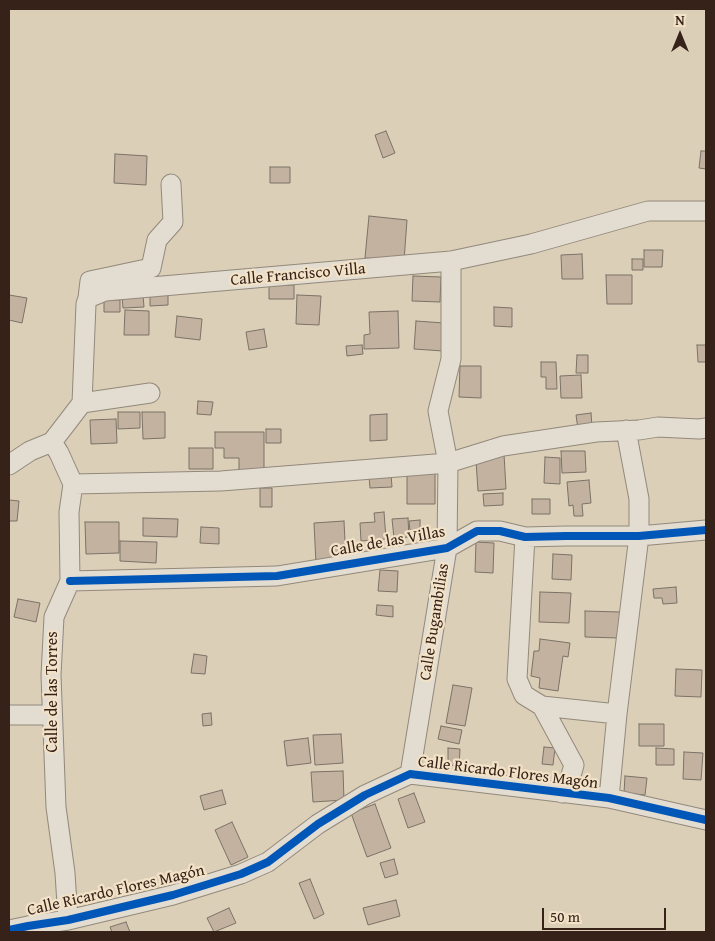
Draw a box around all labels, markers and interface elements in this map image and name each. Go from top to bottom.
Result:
north arrow [655,10,705,60]
text: N [675,10,685,30]
street label: Calle Francisco Villa [230,260,366,290]
street label: Calle de las Villas [329,523,447,561]
street label: Calle Bugambilias [416,562,454,682]
street label: Calle de las Torres [43,631,63,753]
street label: Calle Ricardo Flores Magón [417,752,599,794]
street label: Calle Ricardo Flores Magón [26,861,206,921]
scale bar [545,898,669,930]
text: 50 m [550,906,580,927]

